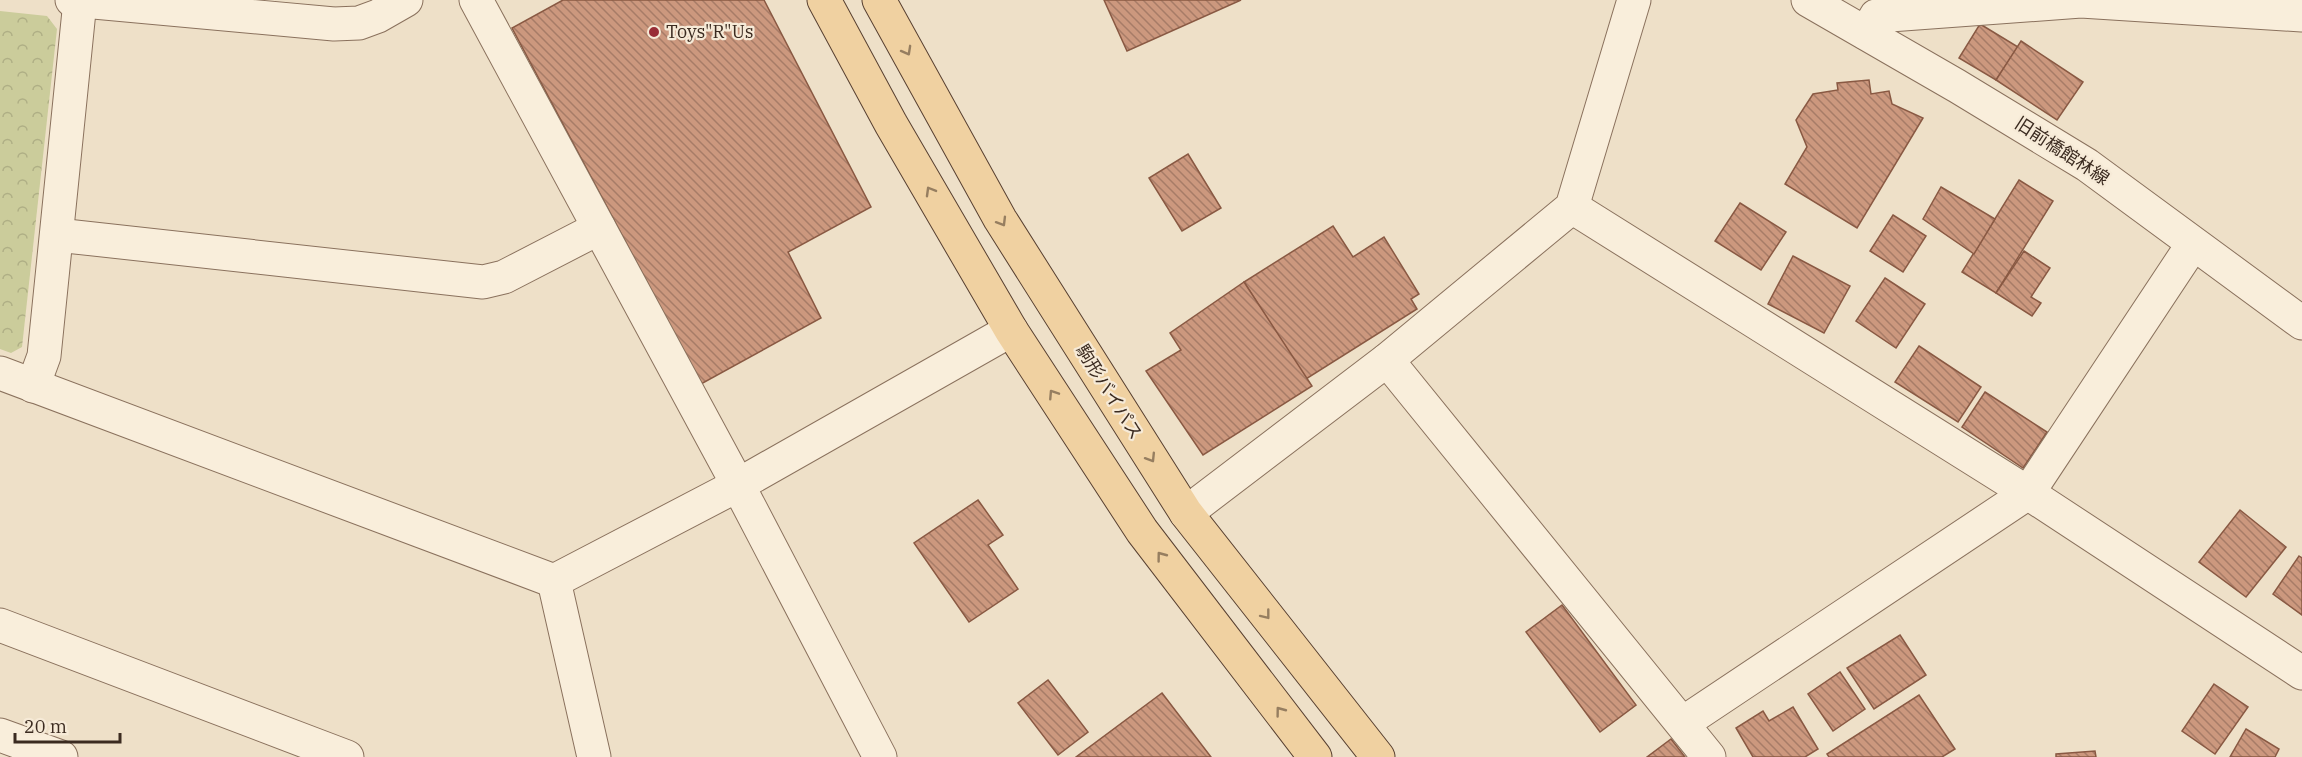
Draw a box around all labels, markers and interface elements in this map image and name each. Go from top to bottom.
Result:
place label: Toys"R"Us [666,20,754,43]
marker: Toys"R"Us [647,25,661,39]
one-way arrow [899,45,911,56]
street label: 旧前橋館林線 [2011,112,2114,190]
one-way arrow [926,187,938,197]
one-way arrow [994,216,1006,226]
street label: 駒形バイパス [1071,340,1148,443]
one-way arrow [1049,389,1060,400]
one-way arrow [1143,451,1154,462]
one-way arrow [1158,551,1169,562]
one-way arrow [1258,608,1269,619]
scale bar [15,706,120,744]
one-way arrow [1276,706,1287,717]
text: 20 m [24,715,67,738]

